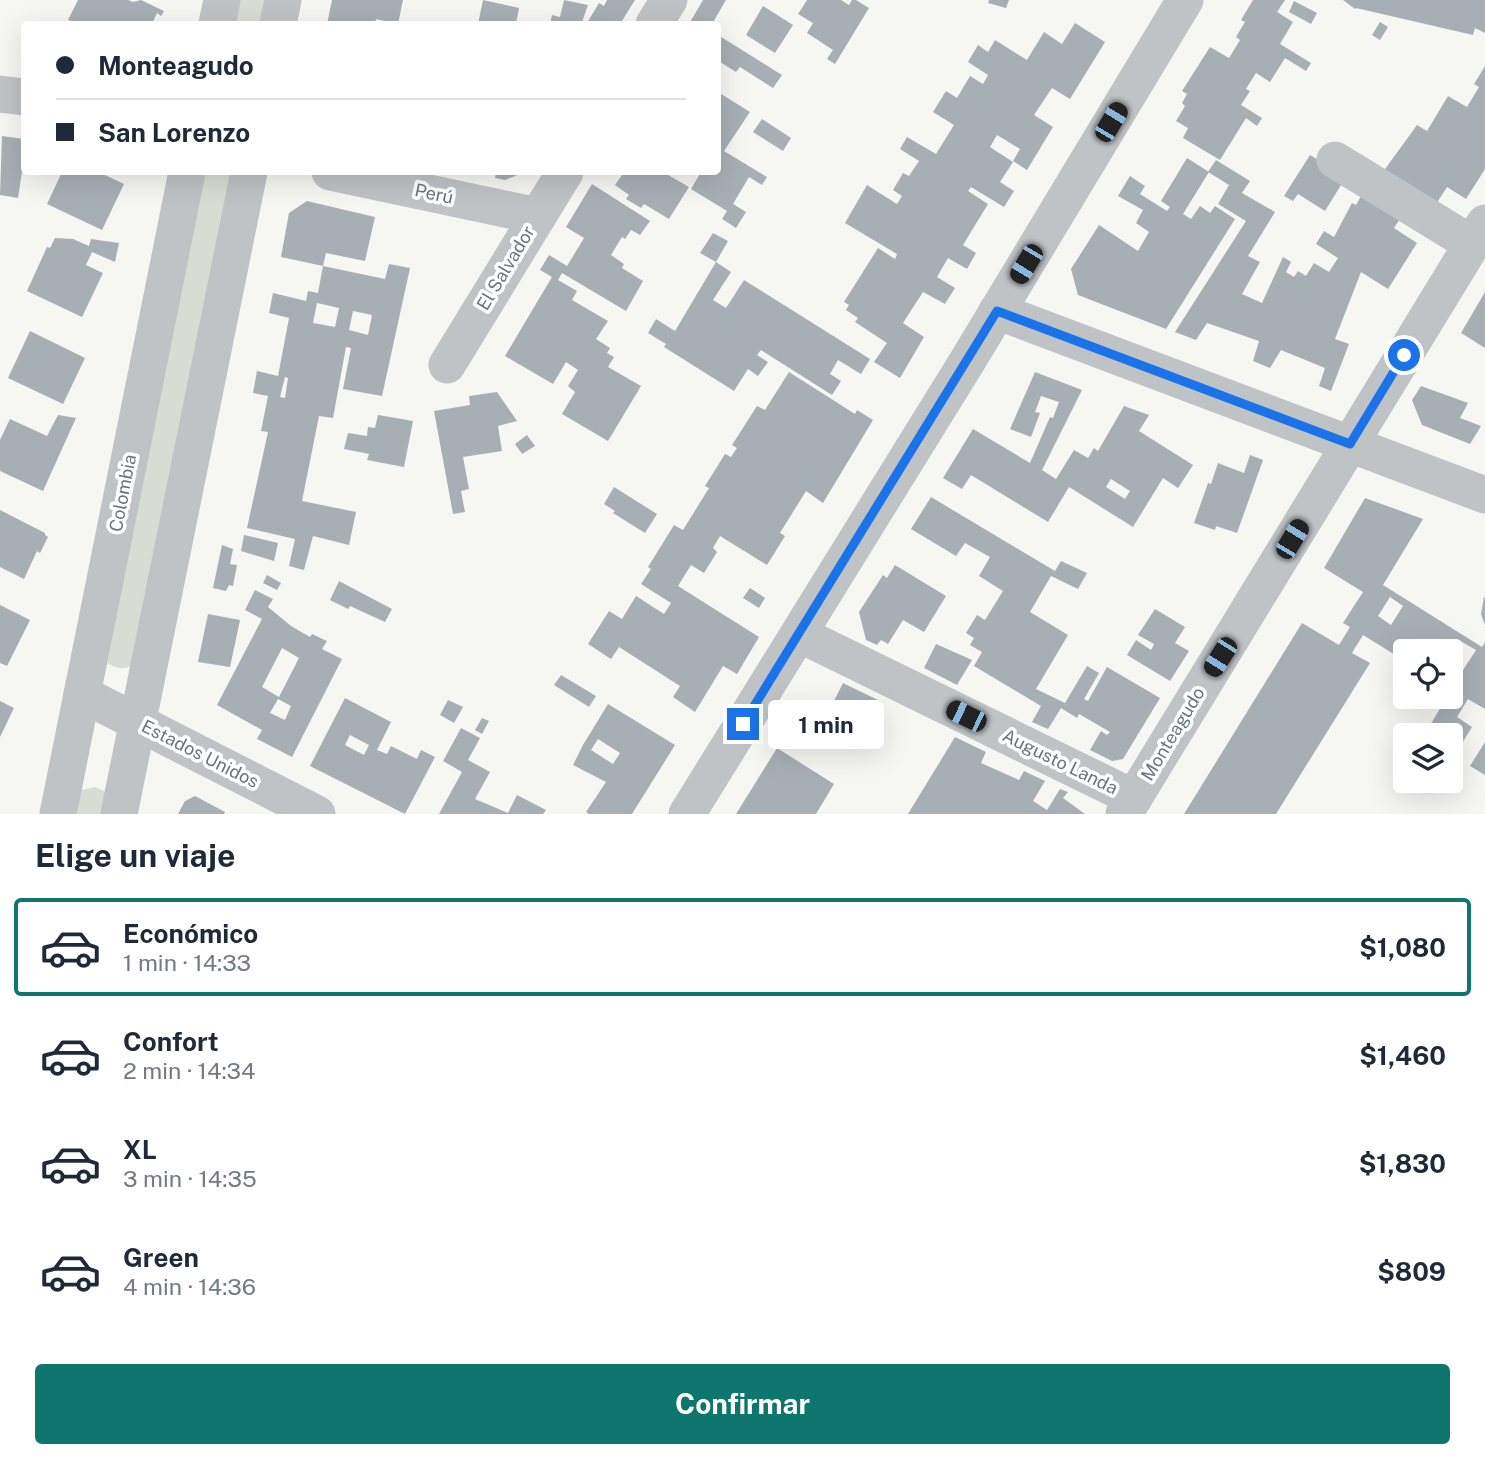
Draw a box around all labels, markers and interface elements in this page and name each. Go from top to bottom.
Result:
text: Monteagudo [98,50,254,81]
car [1092,99,1131,145]
text: San Lorenzo [98,117,250,148]
street label: Perú [413,179,455,208]
street label: El Salvador [472,222,539,314]
car [1007,241,1046,287]
route start [1388,339,1420,371]
street label: Colombia [105,452,140,533]
car [1273,516,1312,562]
car [1200,634,1241,680]
map controls [1393,639,1463,793]
button: locate [1393,639,1463,709]
street label: Monteagudo [1137,683,1209,784]
car [943,697,990,735]
callout: 1 min [768,700,883,748]
route end [727,708,759,740]
text: 1 min [798,711,854,738]
street label: Estados Unidos [138,715,262,792]
button: layers [1393,723,1463,793]
street label: Augusto Landa [999,725,1121,799]
text: Elige un viaje [35,837,235,874]
icon: car [39,916,102,979]
text: Económico [123,918,258,949]
text: $1,080 [1359,932,1446,963]
text: 1 min · 14:33 [123,949,251,976]
icon: car [39,1024,102,1087]
text: Confort [123,1026,219,1057]
text: $1,460 [1359,1040,1446,1071]
text: 2 min · 14:34 [123,1057,256,1084]
icon: car [39,1132,102,1195]
text: XL [123,1134,157,1165]
text: $1,830 [1359,1148,1446,1179]
text: 3 min · 14:35 [123,1165,257,1192]
icon: car [39,1240,102,1303]
text: Green [123,1242,199,1273]
text: $809 [1377,1256,1446,1287]
text: 4 min · 14:36 [123,1273,256,1300]
button: Confirmar [35,1364,1450,1444]

